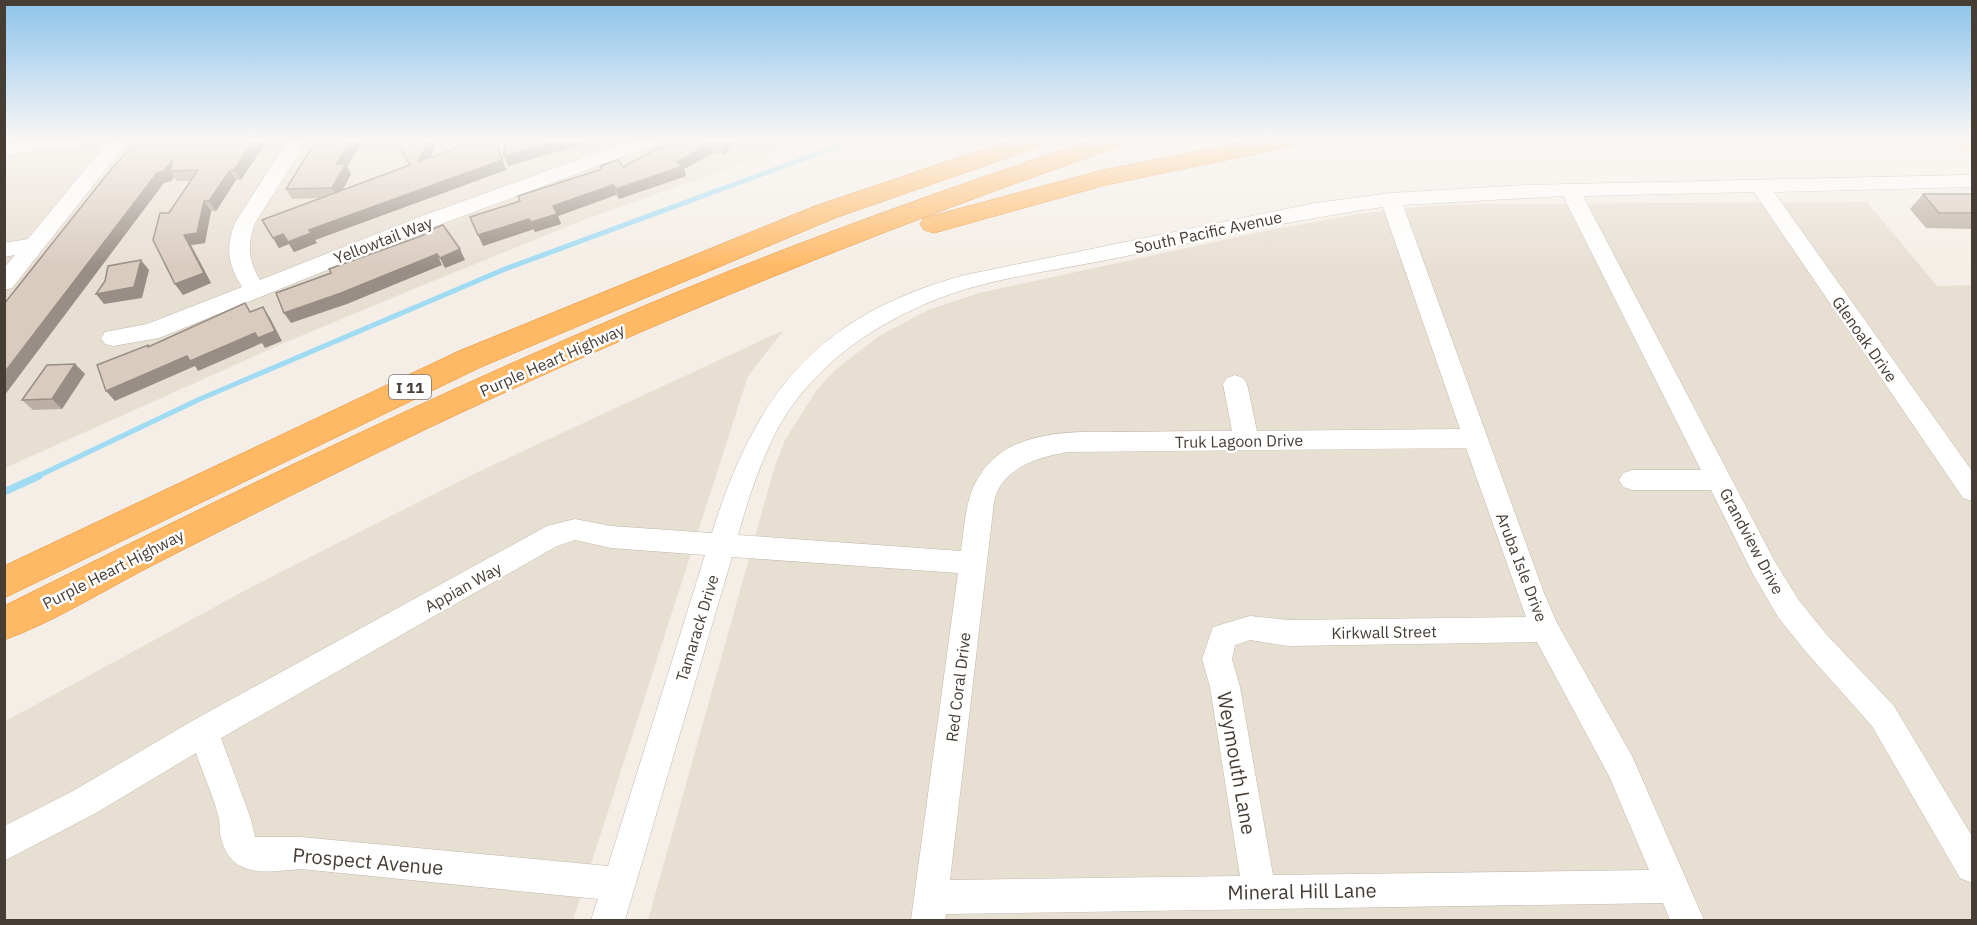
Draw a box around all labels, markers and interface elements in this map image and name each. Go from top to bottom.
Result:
street label: South Pacific Avenue [1132,207,1284,257]
street label: Yellowtail Way [331,212,435,268]
street label: Glenoak Drive [1828,292,1902,386]
street label: Purple Heart Highway [477,319,627,401]
road number: I 11 [389,375,431,399]
street label: Truk Lagoon Drive [1175,430,1304,452]
street label: Grandview Drive [1716,484,1789,598]
street label: Aruba Isle Drive [1492,510,1552,624]
street label: Purple Heart Highway [39,525,187,613]
street label: Appian Way [421,558,505,616]
street label: Tamarack Drive [671,572,723,684]
street label: Kirkwall Street [1331,621,1437,643]
street label: Red Coral Drive [941,631,975,743]
street label: Weymouth Lane [1211,689,1263,837]
street label: Prospect Avenue [291,841,445,881]
street label: Mineral Hill Lane [1227,876,1377,906]

